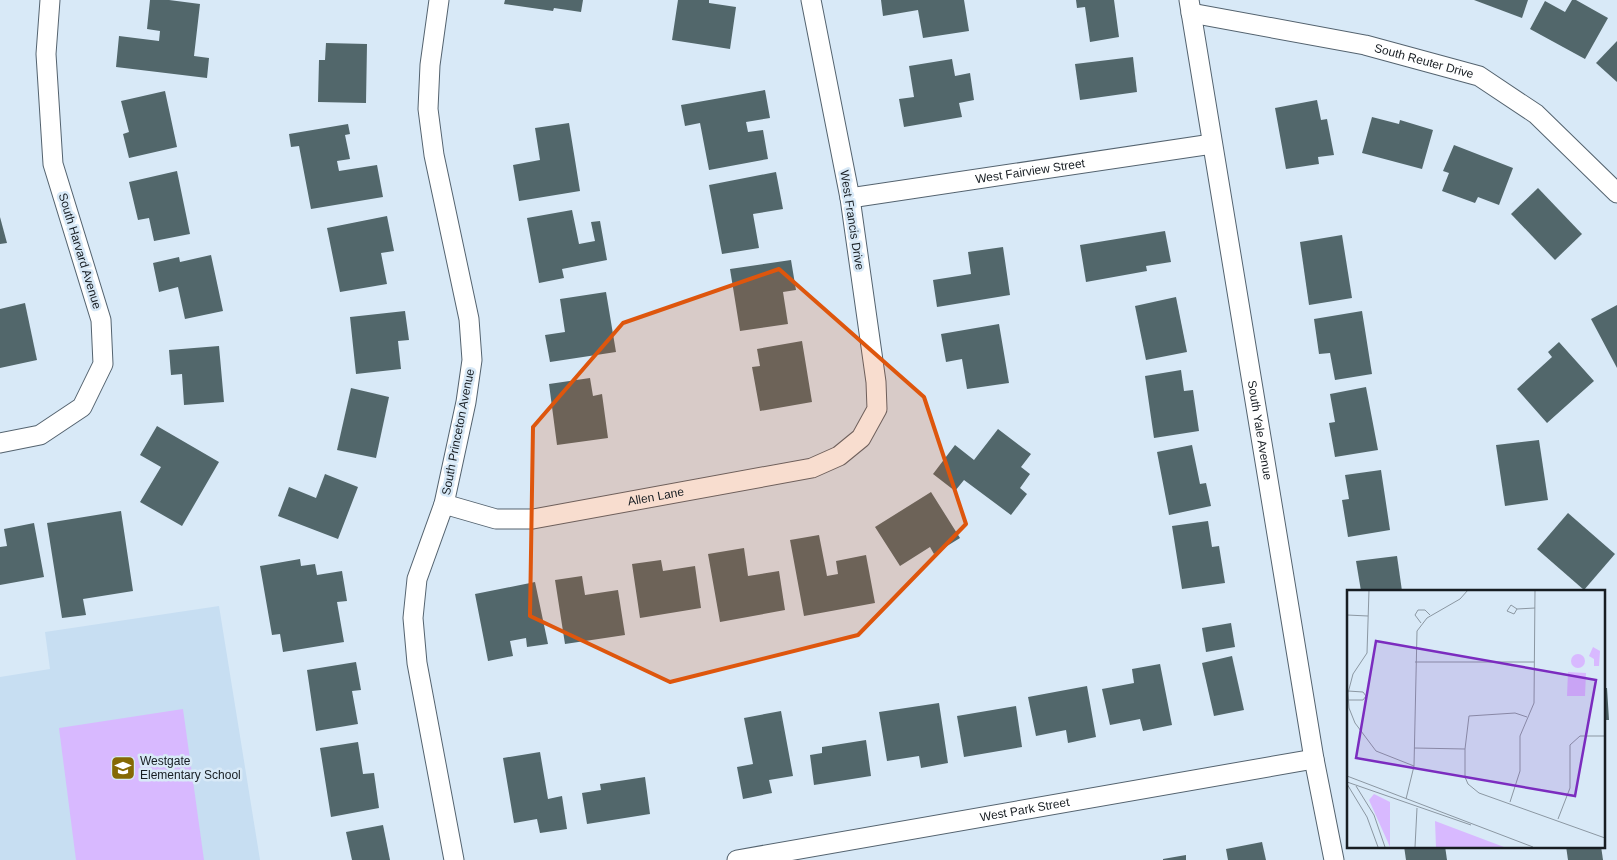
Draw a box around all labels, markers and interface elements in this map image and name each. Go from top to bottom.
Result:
street label: South Reuter Drive [1373,41,1475,81]
street label: West Fairview Street [974,156,1086,186]
street label: West Francis Drive [837,169,867,271]
street label: South Harvard Avenue [56,191,104,311]
street label: South Princeton Avenue [439,367,477,496]
street label: South Yale Avenue [1245,379,1275,481]
street label: Allen Lane [627,484,685,509]
inset map [1347,590,1604,848]
place label: Westgate Elementary School [140,754,241,782]
school or university icon: Westgate Elementary School [110,755,136,781]
street label: West Park Street [979,795,1071,824]

